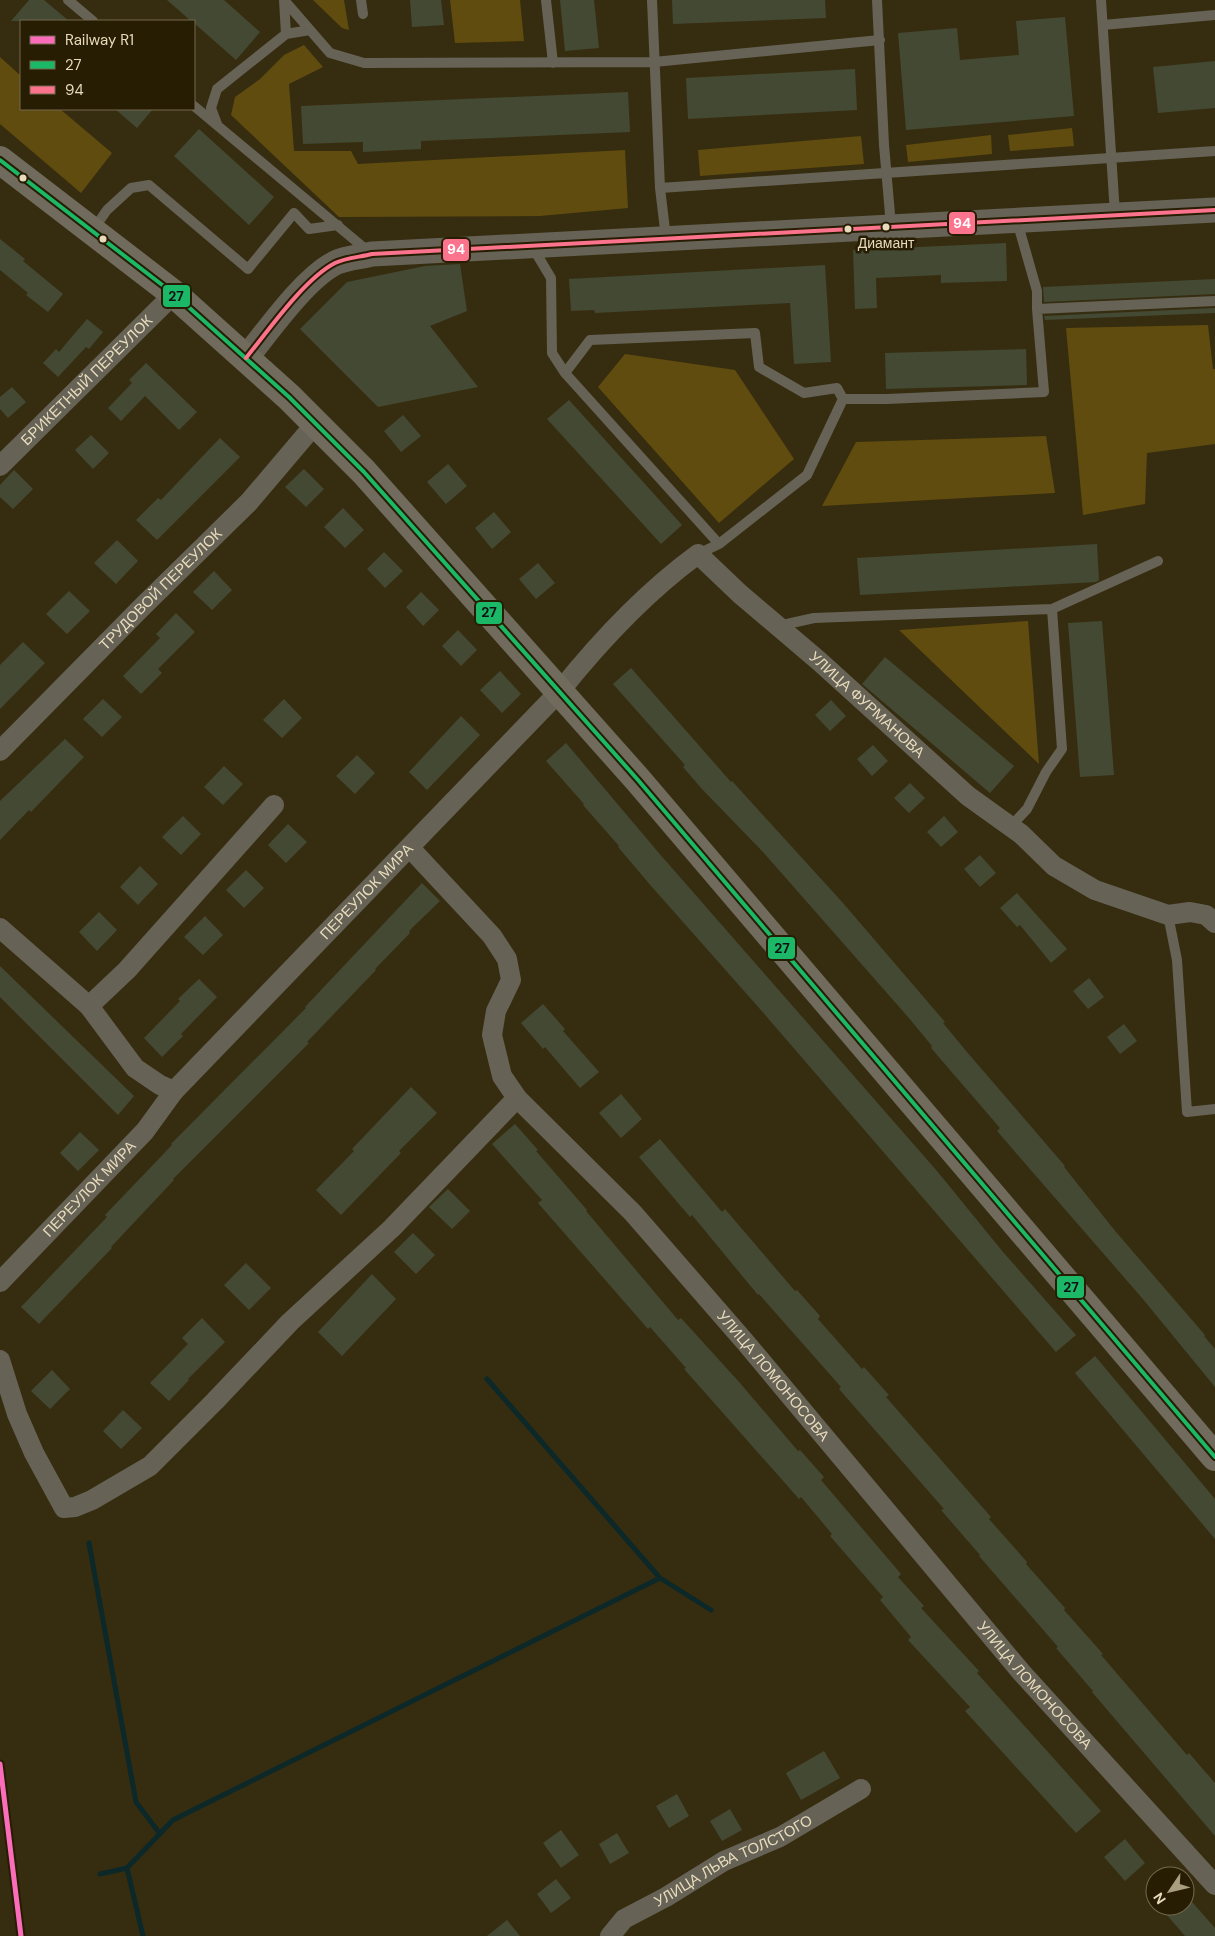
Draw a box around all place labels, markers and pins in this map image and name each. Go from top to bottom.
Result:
unlabelled marker [18,173,28,183]
marker: Диамант [881,222,891,232]
unlabelled marker [843,224,853,234]
unlabelled marker [98,234,108,244]
place label: Диамант [858,234,915,252]

